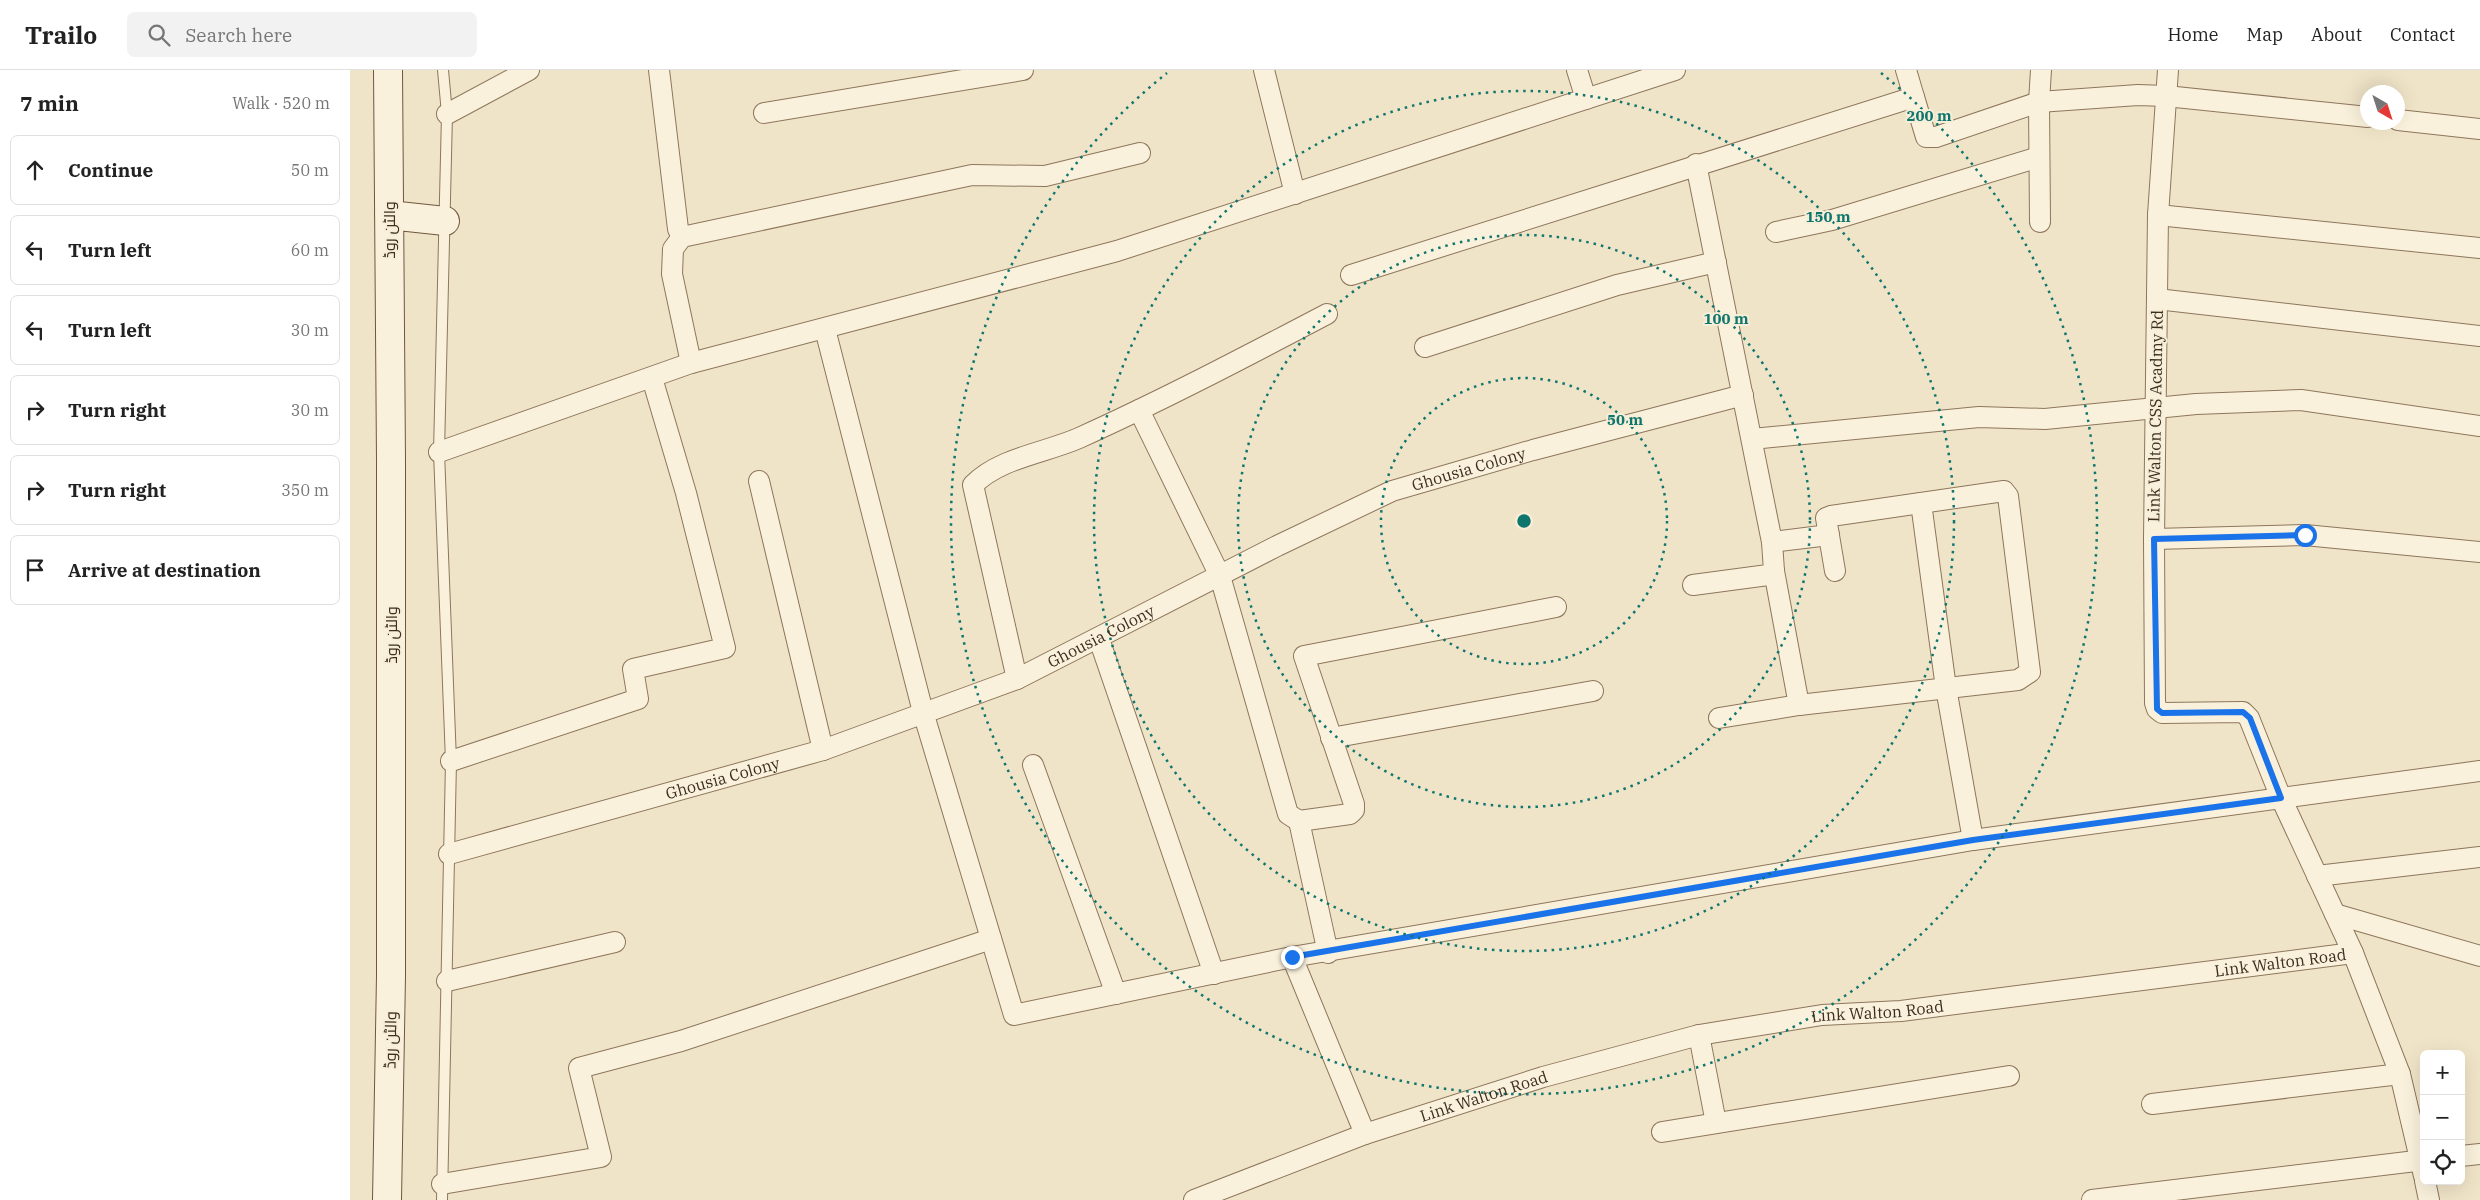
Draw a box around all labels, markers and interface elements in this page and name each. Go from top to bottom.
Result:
search box [127,12,477,57]
text: Trailo [25,19,97,51]
icon: search [145,21,173,49]
text: Search here [185,23,292,47]
text: Home [2167,23,2219,46]
text: Map [2247,23,2283,46]
text: About [2311,23,2362,46]
text: Contact [2390,23,2455,46]
north arrow [2360,85,2405,130]
text: 7 min [20,89,79,117]
text: Walk · 520 m [232,93,330,113]
text: 200 m [1906,106,1952,125]
icon: ahead [21,156,49,184]
text: Continue [68,158,153,182]
text: 50 m [291,160,329,180]
street label: والٹن روڈ [379,201,400,259]
text: 150 m [1805,207,1851,226]
icon: left [21,236,49,264]
text: Turn left [68,238,151,262]
text: 60 m [291,240,329,260]
text: 100 m [1703,309,1749,328]
street label: Link Walton CSS Acadmy Rd [2143,309,2167,522]
icon: left [21,316,49,344]
text: Turn left [68,318,151,342]
text: 30 m [291,320,329,340]
icon: right [21,396,49,424]
text: Turn right [68,398,166,422]
text: 30 m [291,400,329,420]
text: 50 m [1607,410,1643,429]
street label: Ghousia Colony [1409,443,1528,495]
icon: right [21,476,49,504]
text: Turn right [68,478,166,502]
text: 350 m [281,480,329,500]
centre of rings [1515,512,1533,530]
route start [2294,524,2317,547]
icon: arrive [21,556,49,584]
text: Arrive at destination [68,558,261,582]
street label: Ghousia Colony [1044,600,1158,672]
street label: والٹن روڈ [381,606,402,664]
street label: Ghousia Colony [663,752,782,803]
street label: Link Walton Road [2213,944,2348,981]
route end [1281,946,1304,969]
street label: Link Walton Road [1810,996,1945,1027]
street label: والٹن روڈ [379,1011,402,1069]
map controls [2420,1050,2465,1185]
button: + [2420,1050,2465,1095]
street label: Link Walton Road [1417,1066,1550,1126]
button: − [2420,1095,2465,1140]
button: locate [2420,1140,2465,1185]

